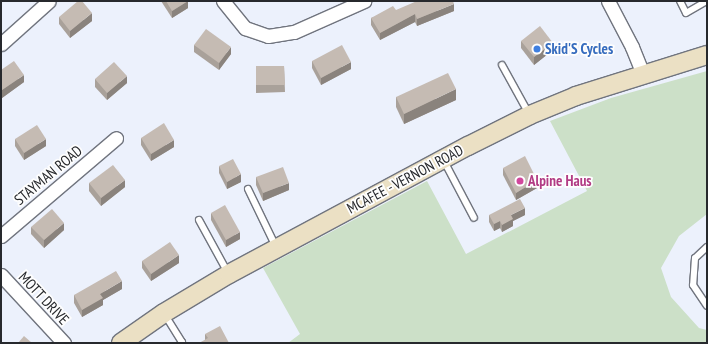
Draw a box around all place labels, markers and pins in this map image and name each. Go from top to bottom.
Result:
place label: Skid'S Cycles [545,40,613,58]
marker: Skid'S Cycles [532,44,542,54]
place label: Alpine Haus [528,172,592,190]
marker: Alpine Haus [515,176,525,186]

